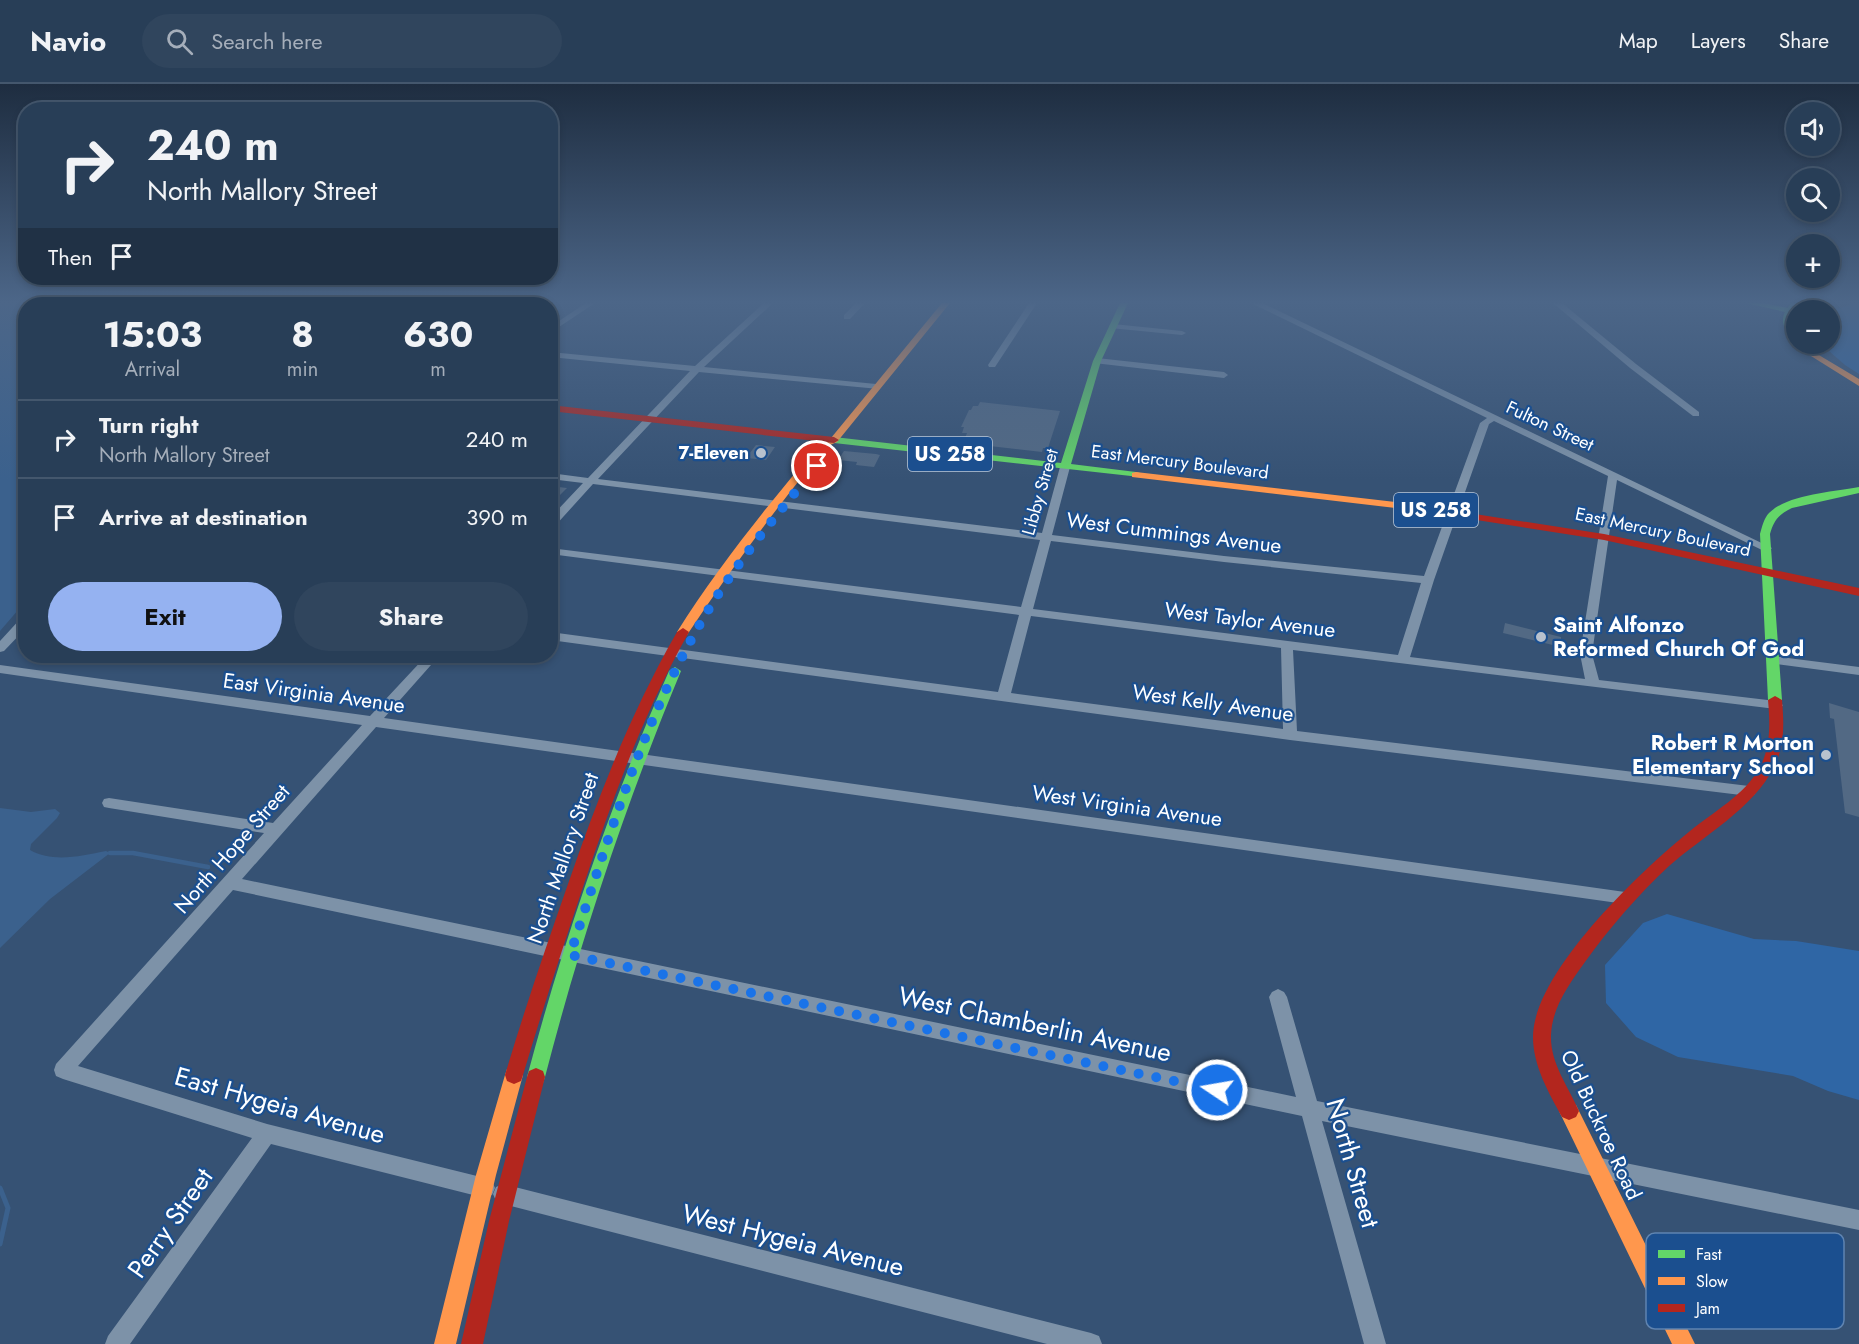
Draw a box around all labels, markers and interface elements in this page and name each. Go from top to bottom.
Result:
search box [142,14,562,68]
text: Navio [30,21,106,62]
icon: search [163,25,196,58]
text: Search here [211,25,322,57]
text: Map [1619,26,1658,56]
text: Layers [1691,26,1746,56]
text: Share [1779,26,1829,56]
map controls [1786,102,1840,354]
button: sound [1786,102,1840,156]
text: 240 m [147,115,279,176]
icon: right [48,126,126,204]
button: search [1786,168,1840,222]
text: North Mallory Street [147,171,377,210]
button: + [1786,234,1840,288]
icon: arrive [105,240,138,273]
text: Then [48,241,93,273]
button: − [1786,300,1840,354]
text: 15:03 [103,308,202,360]
text: 8 [291,308,314,360]
text: 630 [403,308,473,360]
text: Arrival [125,355,180,384]
text: min [287,355,318,384]
text: m [430,355,446,384]
street label: Fulton Street [1502,394,1599,458]
text: Turn right [99,409,199,441]
icon: right [48,423,81,456]
text: 240 m [466,423,528,455]
road number: US 258 [908,437,992,471]
street label: East Mercury Boulevard [1090,438,1270,486]
place label: 7-Eleven [679,440,749,466]
pin [791,440,842,491]
text: North Mallory Street [99,441,270,470]
street label: Libby Street [1015,445,1065,539]
marker: 7-Eleven [754,446,768,460]
icon: arrive [800,449,833,482]
road number: US 258 [1394,493,1478,527]
icon: arrive [48,501,81,534]
text: Arrive at destination [99,501,308,533]
text: 390 m [466,501,528,533]
street label: East Mercury Boulevard [1573,501,1753,563]
street label: West Cummings Avenue [1065,505,1283,561]
button: Exit [48,582,282,651]
button: Share [294,582,528,651]
street label: West Taylor Avenue [1163,595,1337,645]
place label: Saint Alfonzo Reformed Church Of God [1553,610,1804,664]
marker: Saint Alfonzo Reformed Church Of God [1534,630,1548,644]
street label: East Virginia Avenue [221,665,407,721]
street label: West Kelly Avenue [1130,677,1296,729]
place label: Robert R Morton Elementary School [1632,728,1814,782]
marker: Robert R Morton Elementary School [1819,748,1833,762]
street label: North Mallory Street [520,768,606,948]
street label: North Hope Street [167,778,297,920]
street label: West Virginia Avenue [1030,778,1224,834]
street label: West Chamberlin Avenue [895,977,1175,1071]
street label: Old Buckroe Road [1553,1045,1649,1205]
street label: East Hygeia Avenue [170,1057,390,1153]
position arrow [1185,1058,1249,1122]
street label: North Street [1316,1094,1390,1233]
street label: Perry Street [118,1160,222,1286]
street label: West Hygeia Avenue [678,1194,908,1286]
legend [1646,1233,1844,1329]
text: Fast [1696,1243,1722,1266]
text: Slow [1696,1270,1728,1293]
text: Jam [1694,1297,1720,1320]

